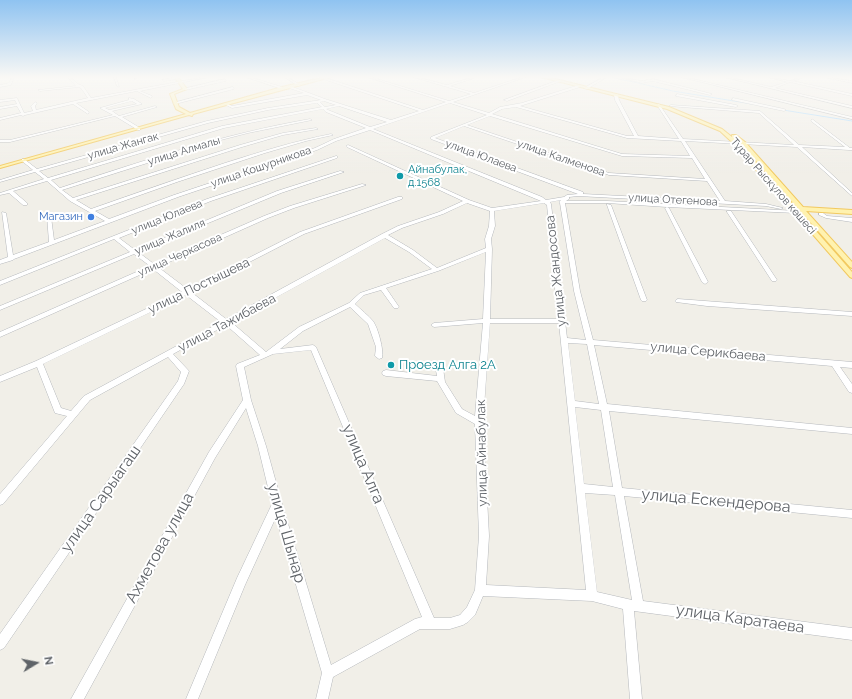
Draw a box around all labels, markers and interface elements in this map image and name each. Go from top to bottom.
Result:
street label: улица Жангак [86,130,160,162]
street label: улица Алмалы [146,134,222,168]
street label: Тұрар Рыскұлов көшесі [728,135,818,237]
street label: улица Юлаева [443,137,519,175]
street label: улица Калменова [515,137,607,179]
street label: улица Кошурникова [209,144,313,190]
place label: Айнабулак, д.1568 [408,163,467,189]
marker: Айнабулак, д.1568 [395,171,405,181]
street label: улица Отегенова [628,191,718,209]
street label: улица Юлаева [130,197,204,237]
place label: Магазин [39,210,83,224]
marker: Магазин [86,212,96,222]
street label: улица Жандосова [542,215,570,327]
street label: улица Жалиля [133,216,207,258]
street label: улица Черкасова [136,231,224,279]
street label: улица Постышева [146,255,252,317]
street label: улица Тажибаева [175,291,279,355]
street label: улица Серикбаева [650,339,766,365]
place label: Проезд Алга 2А [399,357,496,373]
marker: Проезд Алга 2А [386,360,396,370]
street label: улица Айнабулак [473,399,491,507]
street label: улица Алга [338,421,388,507]
street label: улица Сарыагаш [57,442,145,556]
street label: улица Шынар [263,481,309,585]
street label: улица Ескендерова [641,485,791,517]
street label: Ахметова улица [122,489,198,607]
street label: улица Каратаева [674,600,806,638]
north arrow [16,643,56,683]
text: N [41,656,55,666]

